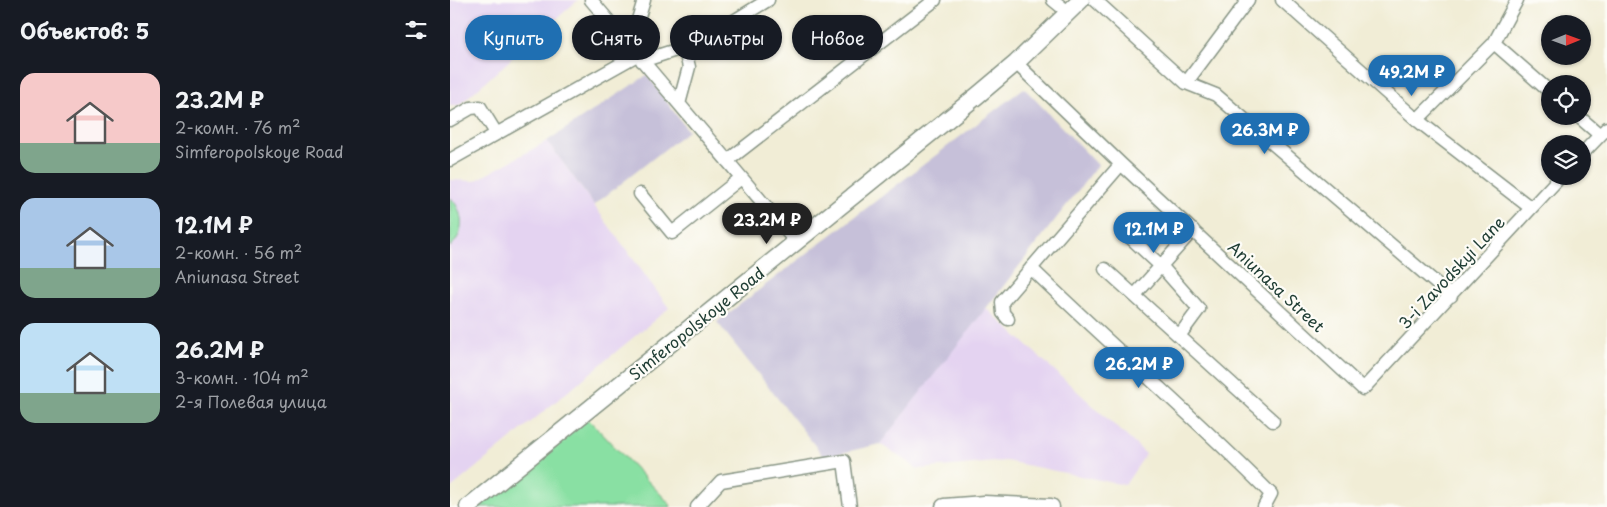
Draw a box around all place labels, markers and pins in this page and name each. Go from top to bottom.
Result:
pin: 49.2M ₽ [1366,54,1458,97]
pin: 26.3M ₽ [1219,112,1311,155]
pin: 23.2M ₽ [721,202,813,245]
pin: 12.1M ₽ [1108,212,1200,254]
pin: 26.2M ₽ [1093,346,1185,389]

